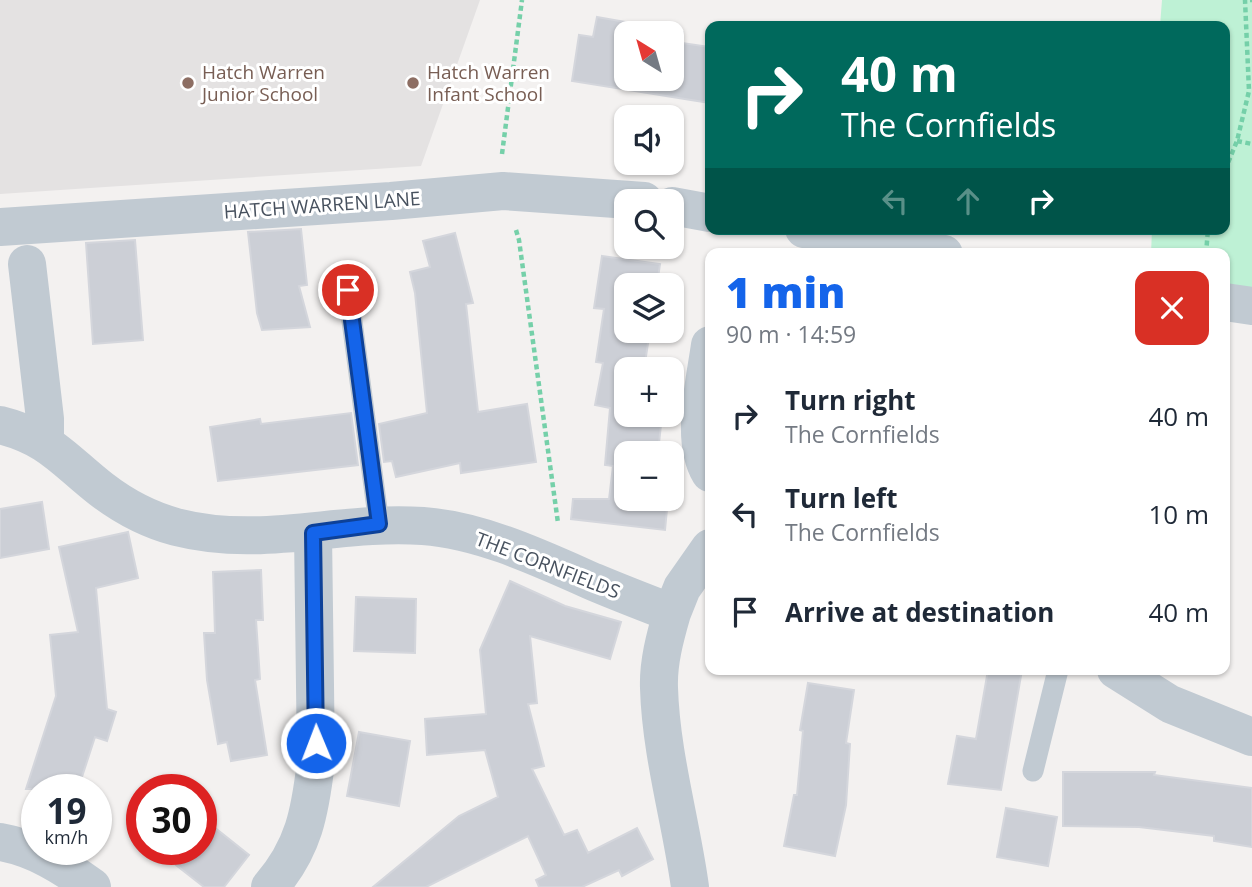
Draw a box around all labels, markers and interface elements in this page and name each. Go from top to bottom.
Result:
north arrow [614,21,684,91]
map controls [614,21,684,511]
text: 40 m [841,40,958,106]
icon: right [726,49,817,140]
place label: Hatch Warren Junior School [200,59,325,107]
place label: Hatch Warren Infant School [427,59,550,107]
marker: Hatch Warren Junior School [180,75,196,91]
marker: Hatch Warren Infant School [405,75,421,91]
text: The Cornfields [841,103,1056,146]
button: sound [614,105,684,175]
icon: left [876,182,914,220]
icon: ahead [949,182,987,220]
icon: right [1022,182,1060,220]
street label: HATCH WARREN LANE [223,185,421,225]
button: search [614,189,684,259]
pin [318,260,378,320]
text: 1 min [726,263,845,320]
icon: arrive [329,271,367,309]
button: close [1135,271,1209,345]
button: layers [614,273,684,343]
text: 90 m · 14:59 [726,318,856,350]
button: + [614,357,684,427]
text: Turn right [785,382,916,418]
icon: right [726,397,764,435]
text: 40 m [1148,398,1209,434]
text: The Cornfields [785,418,940,450]
button: − [614,441,684,511]
text: Turn left [785,480,897,516]
icon: left [726,495,764,533]
text: 10 m [1148,496,1209,532]
text: The Cornfields [785,516,940,548]
street label: THE CORNFIELDS [472,526,624,604]
icon: arrive [726,593,764,631]
text: Arrive at destination [785,594,1054,630]
text: 40 m [1148,594,1209,630]
position arrow [279,706,353,780]
speed limit sign: 30 [126,774,217,865]
text: 19 [46,787,87,834]
text: km/h [45,825,88,849]

